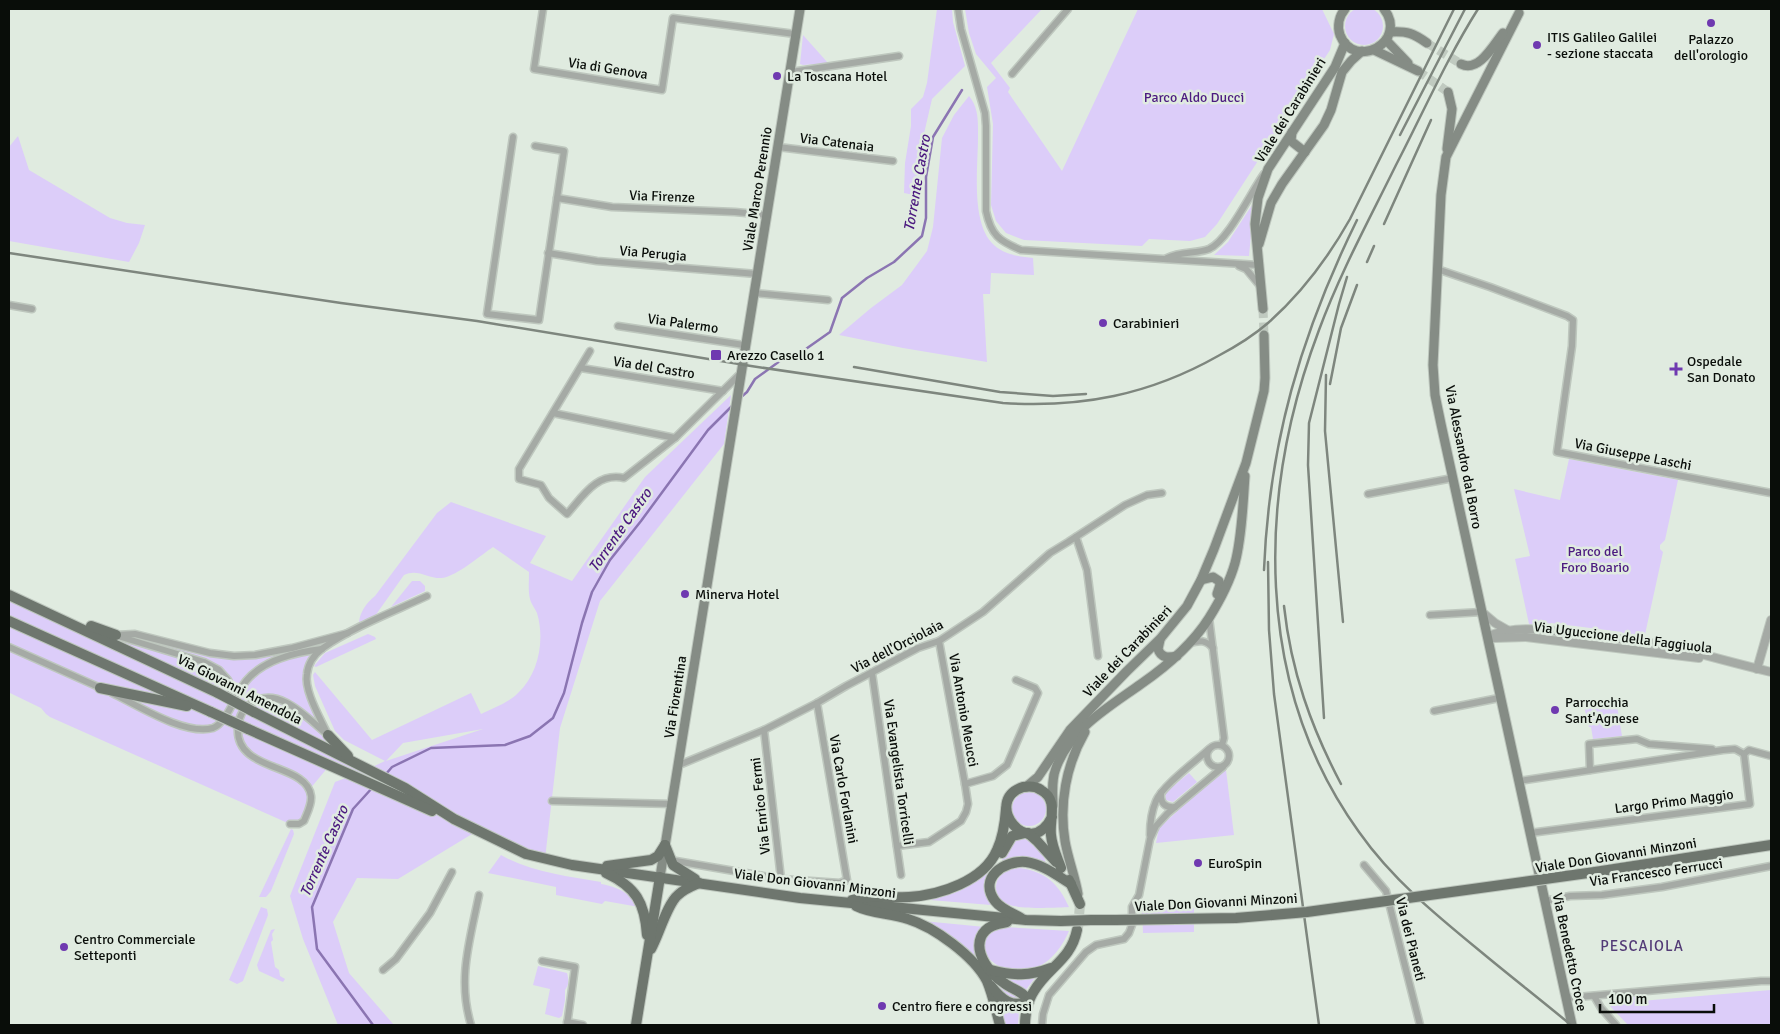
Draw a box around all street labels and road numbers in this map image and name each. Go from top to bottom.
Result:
street label: Via di Genova [567,54,649,83]
street label: Viale dei Carabinieri [1251,55,1330,166]
street label: Viale Marco Perennio [739,126,776,253]
street label: Via Catenaia [799,130,875,155]
street label: Via Firenze [629,187,695,206]
street label: Via Perugia [619,242,687,265]
street label: Via Palermo [646,310,719,337]
street label: Via del Castro [612,353,696,382]
street label: Via Alessandro dal Borro [1441,384,1486,530]
street label: Via Giuseppe Laschi [1573,435,1693,474]
street label: Viale dei Carabinieri [1079,602,1175,701]
street label: Via dell'Orciolaia [848,616,946,677]
street label: Via Uguccione della Faggiuola [1533,618,1713,657]
street label: Via Giovanni Amendola [175,651,305,728]
street label: Via Antonio Meucci [945,652,982,768]
street label: Via Fiorentina [661,655,690,740]
street label: Via Evangelista Torricelli [880,698,917,846]
street label: Via Carlo Forlanini [826,733,861,845]
street label: Via Enrico Fermi [747,756,774,855]
street label: Largo Primo Maggio [1614,786,1734,817]
street label: Viale Don Giovanni Minzoni [1534,834,1698,877]
street label: Via Francesco Ferrucci [1588,855,1724,890]
street label: Viale Don Giovanni Minzoni [733,865,897,902]
street label: Viale Don Giovanni Minzoni [1134,890,1298,915]
street label: Via Benedetto Croce [1549,891,1590,1013]
street label: Via dei Pianeti [1392,896,1429,983]

